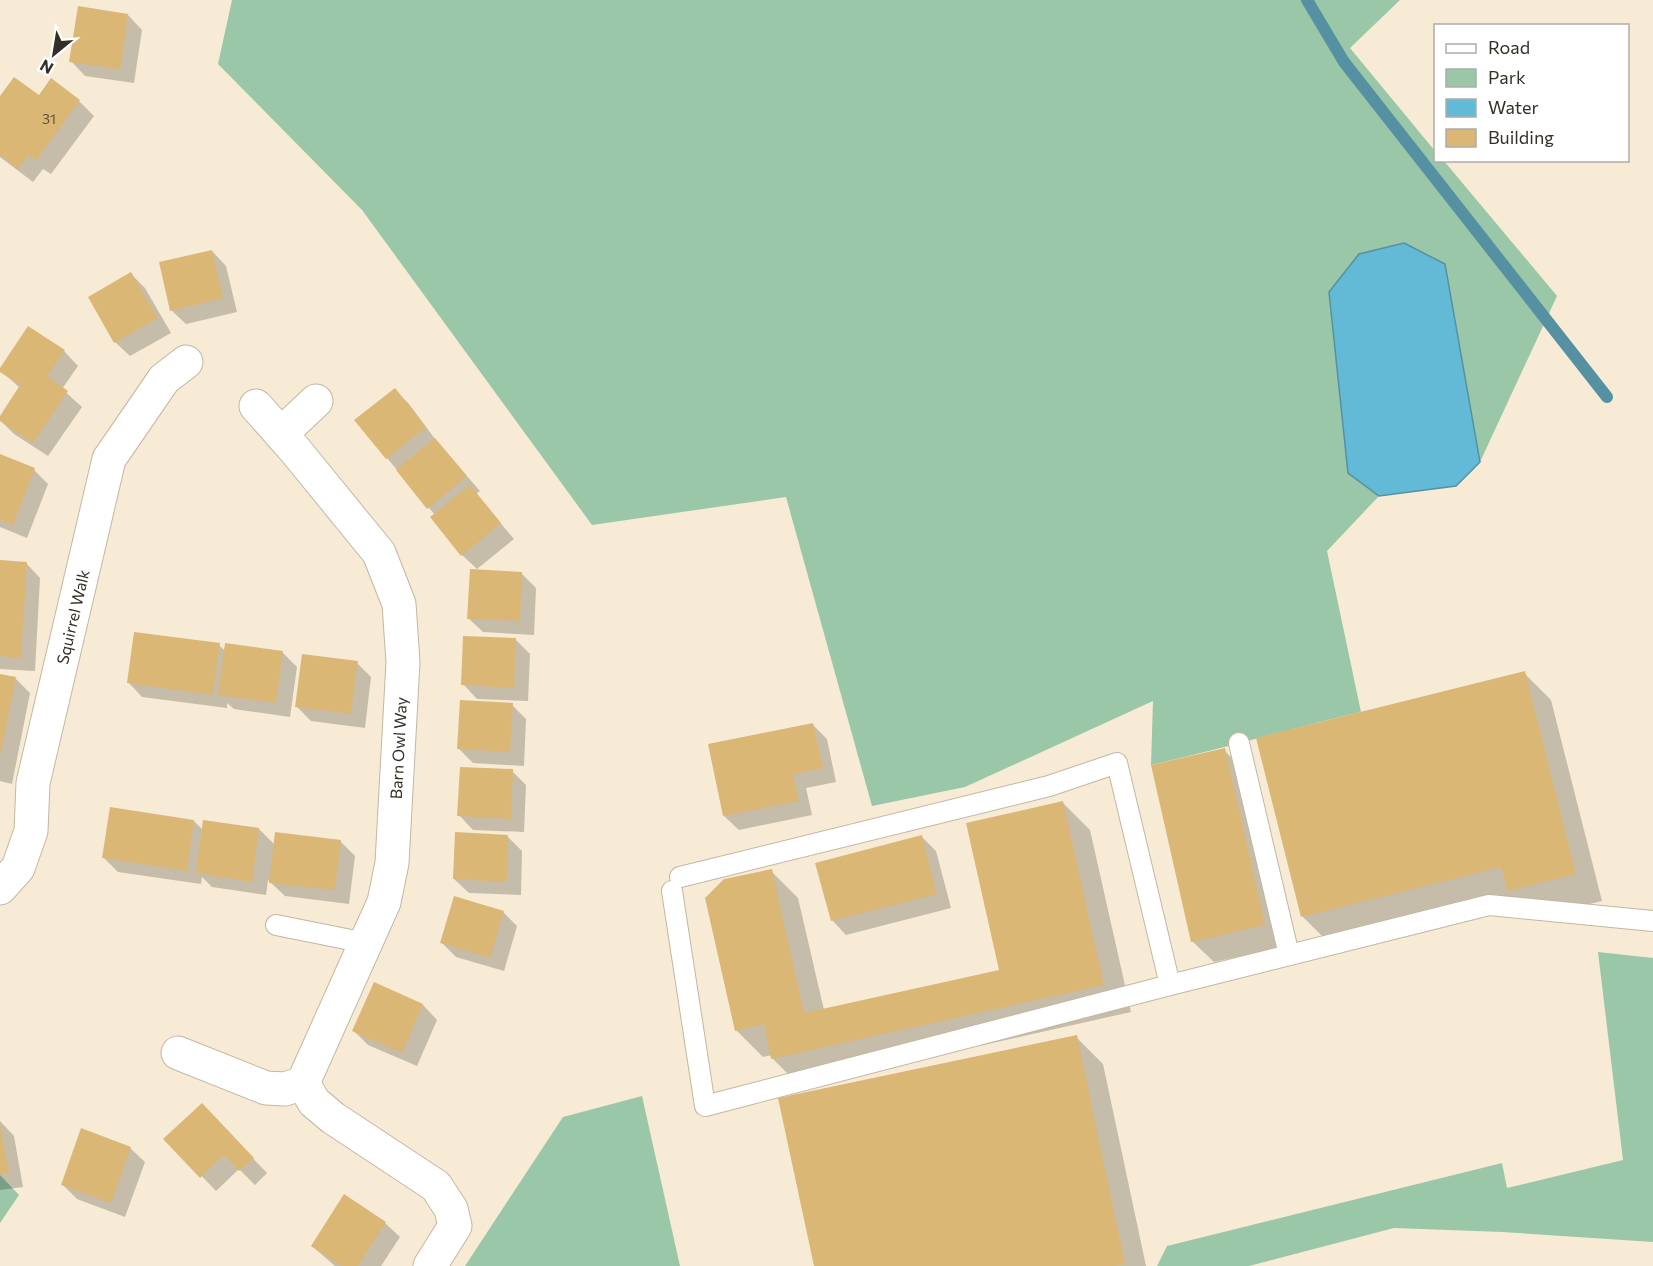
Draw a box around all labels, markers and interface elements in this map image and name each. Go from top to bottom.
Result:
north arrow [24,24,84,84]
legend [1434,24,1629,162]
text: Road [1488,36,1530,58]
text: N [36,56,56,79]
text: Park [1488,66,1526,88]
text: Water [1488,96,1539,118]
house number: 31 [42,110,56,127]
text: Building [1488,126,1554,148]
street label: Squirrel Walk [52,567,92,666]
street label: Barn Owl Way [386,696,410,800]

